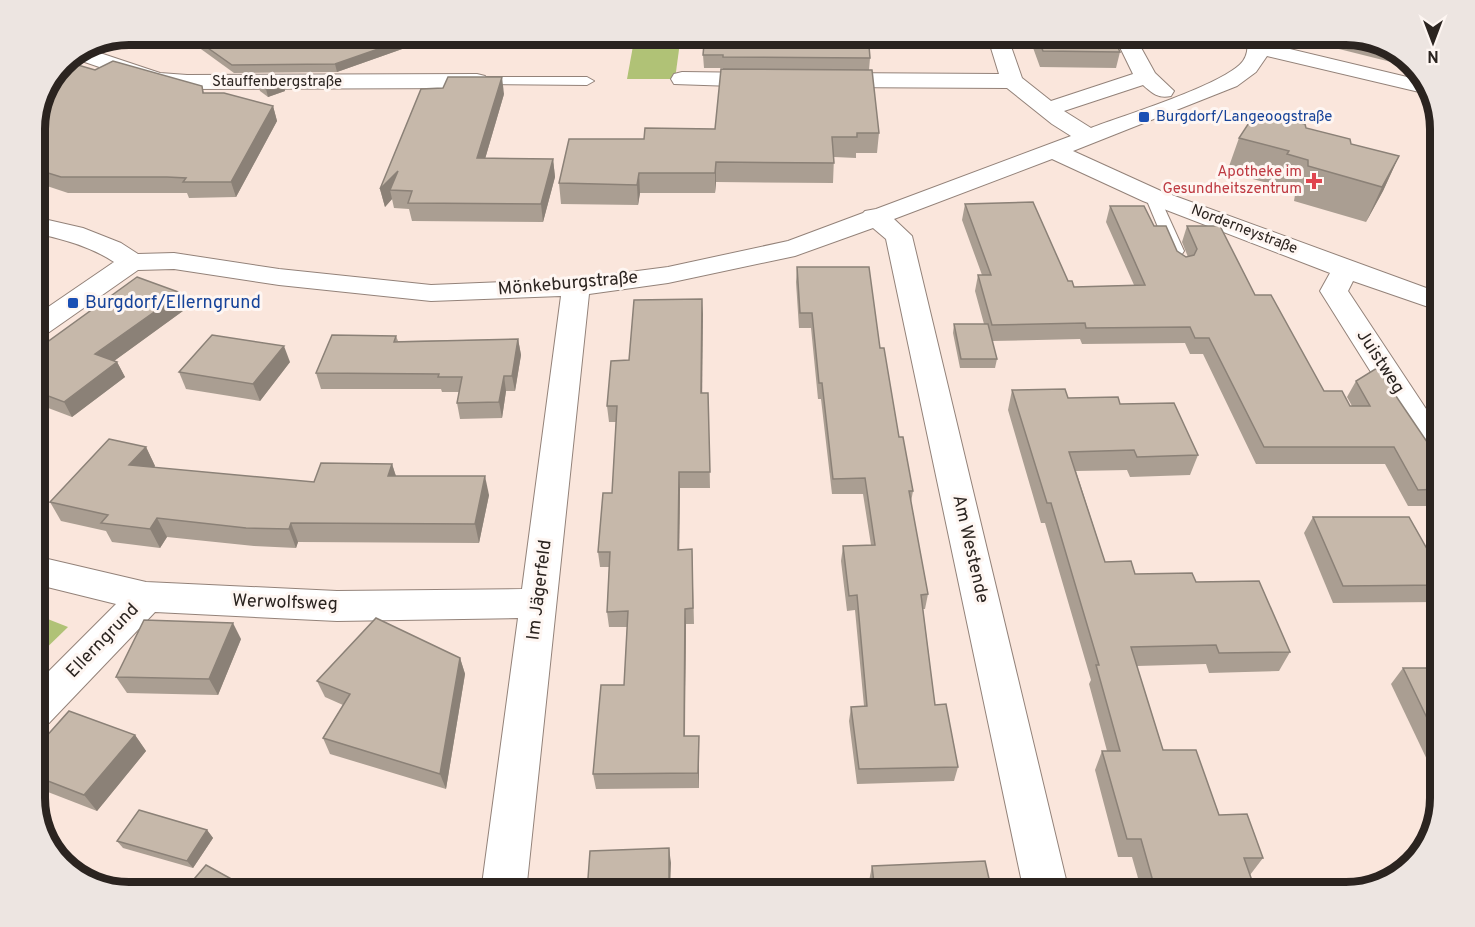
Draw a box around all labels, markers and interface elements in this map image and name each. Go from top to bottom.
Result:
north arrow [1403,12,1463,72]
text: N [1427,45,1439,65]
street label: Stauffenbergstraße [212,73,342,92]
place label: Burgdorf/Langeoogstraße [1156,108,1332,127]
marker: Burgdorf/Langeoogstraße [1137,110,1151,124]
place label: Apotheke im Gesundheitszentrum [1162,163,1302,199]
marker: Apotheke im Gesundheitszentrum [1307,174,1321,188]
street label: Norderneystraße [1188,201,1300,259]
street label: Mönkeburgstraße [497,266,639,302]
place label: Burgdorf/Ellerngrund [85,292,261,315]
marker: Burgdorf/Ellerngrund [66,296,80,310]
street label: Juistweg [1351,325,1409,399]
street label: Am Westende [946,493,994,605]
street label: Im Jägerfeld [522,538,558,642]
street label: Werwolfsweg [232,590,338,616]
street label: Ellerngrund [62,599,144,683]

